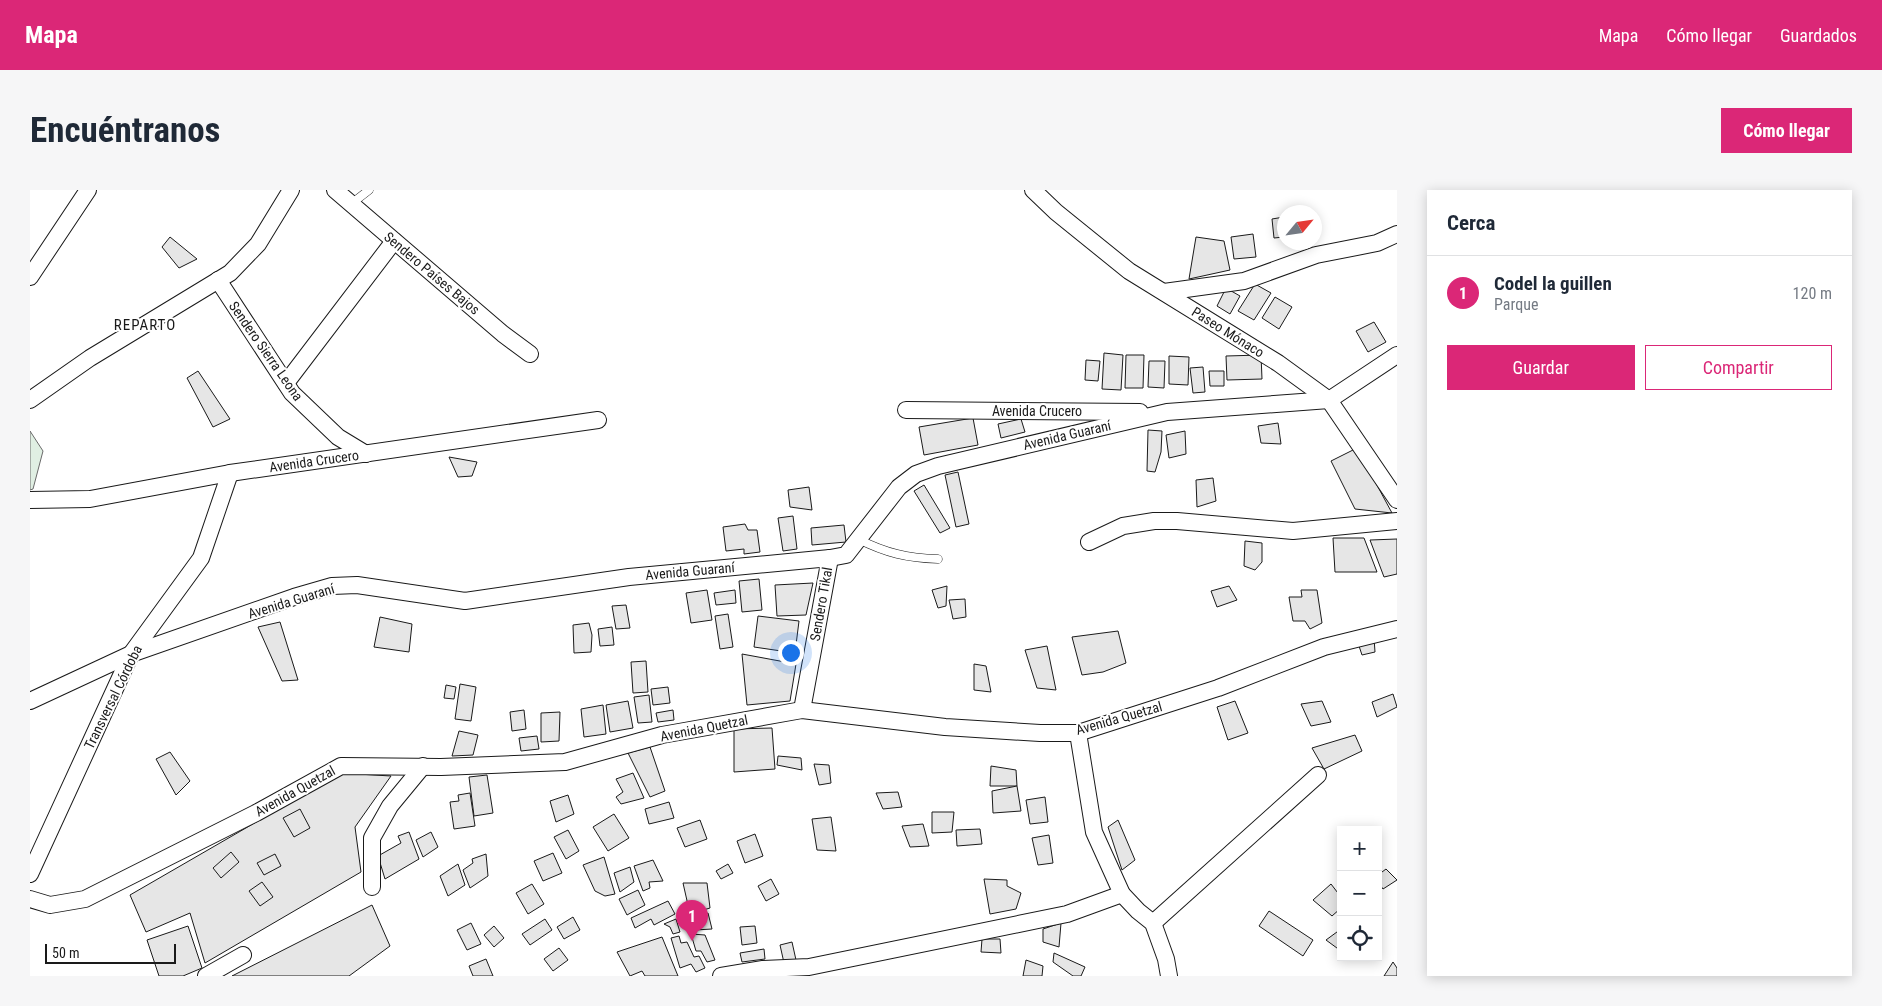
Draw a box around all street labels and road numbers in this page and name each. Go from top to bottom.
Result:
street label: Sendero Países Bajos [381,228,483,318]
street label: Sendero Sierra Leona [226,298,306,404]
street label: Paseo Mónaco [1189,303,1267,361]
street label: Avenida Crucero [992,403,1082,419]
street label: Avenida Guaraní [1022,417,1113,453]
street label: Avenida Crucero [268,447,360,475]
street label: Avenida Guaraní [645,559,736,583]
street label: Sendero Tikal [807,566,835,642]
street label: Avenida Guaraní [246,580,337,622]
street label: Transversal Córdoba [81,642,145,752]
street label: Avenida Quetzal [1074,698,1164,738]
street label: Avenida Quetzal [659,712,749,744]
street label: Avenida Quetzal [252,762,338,820]

